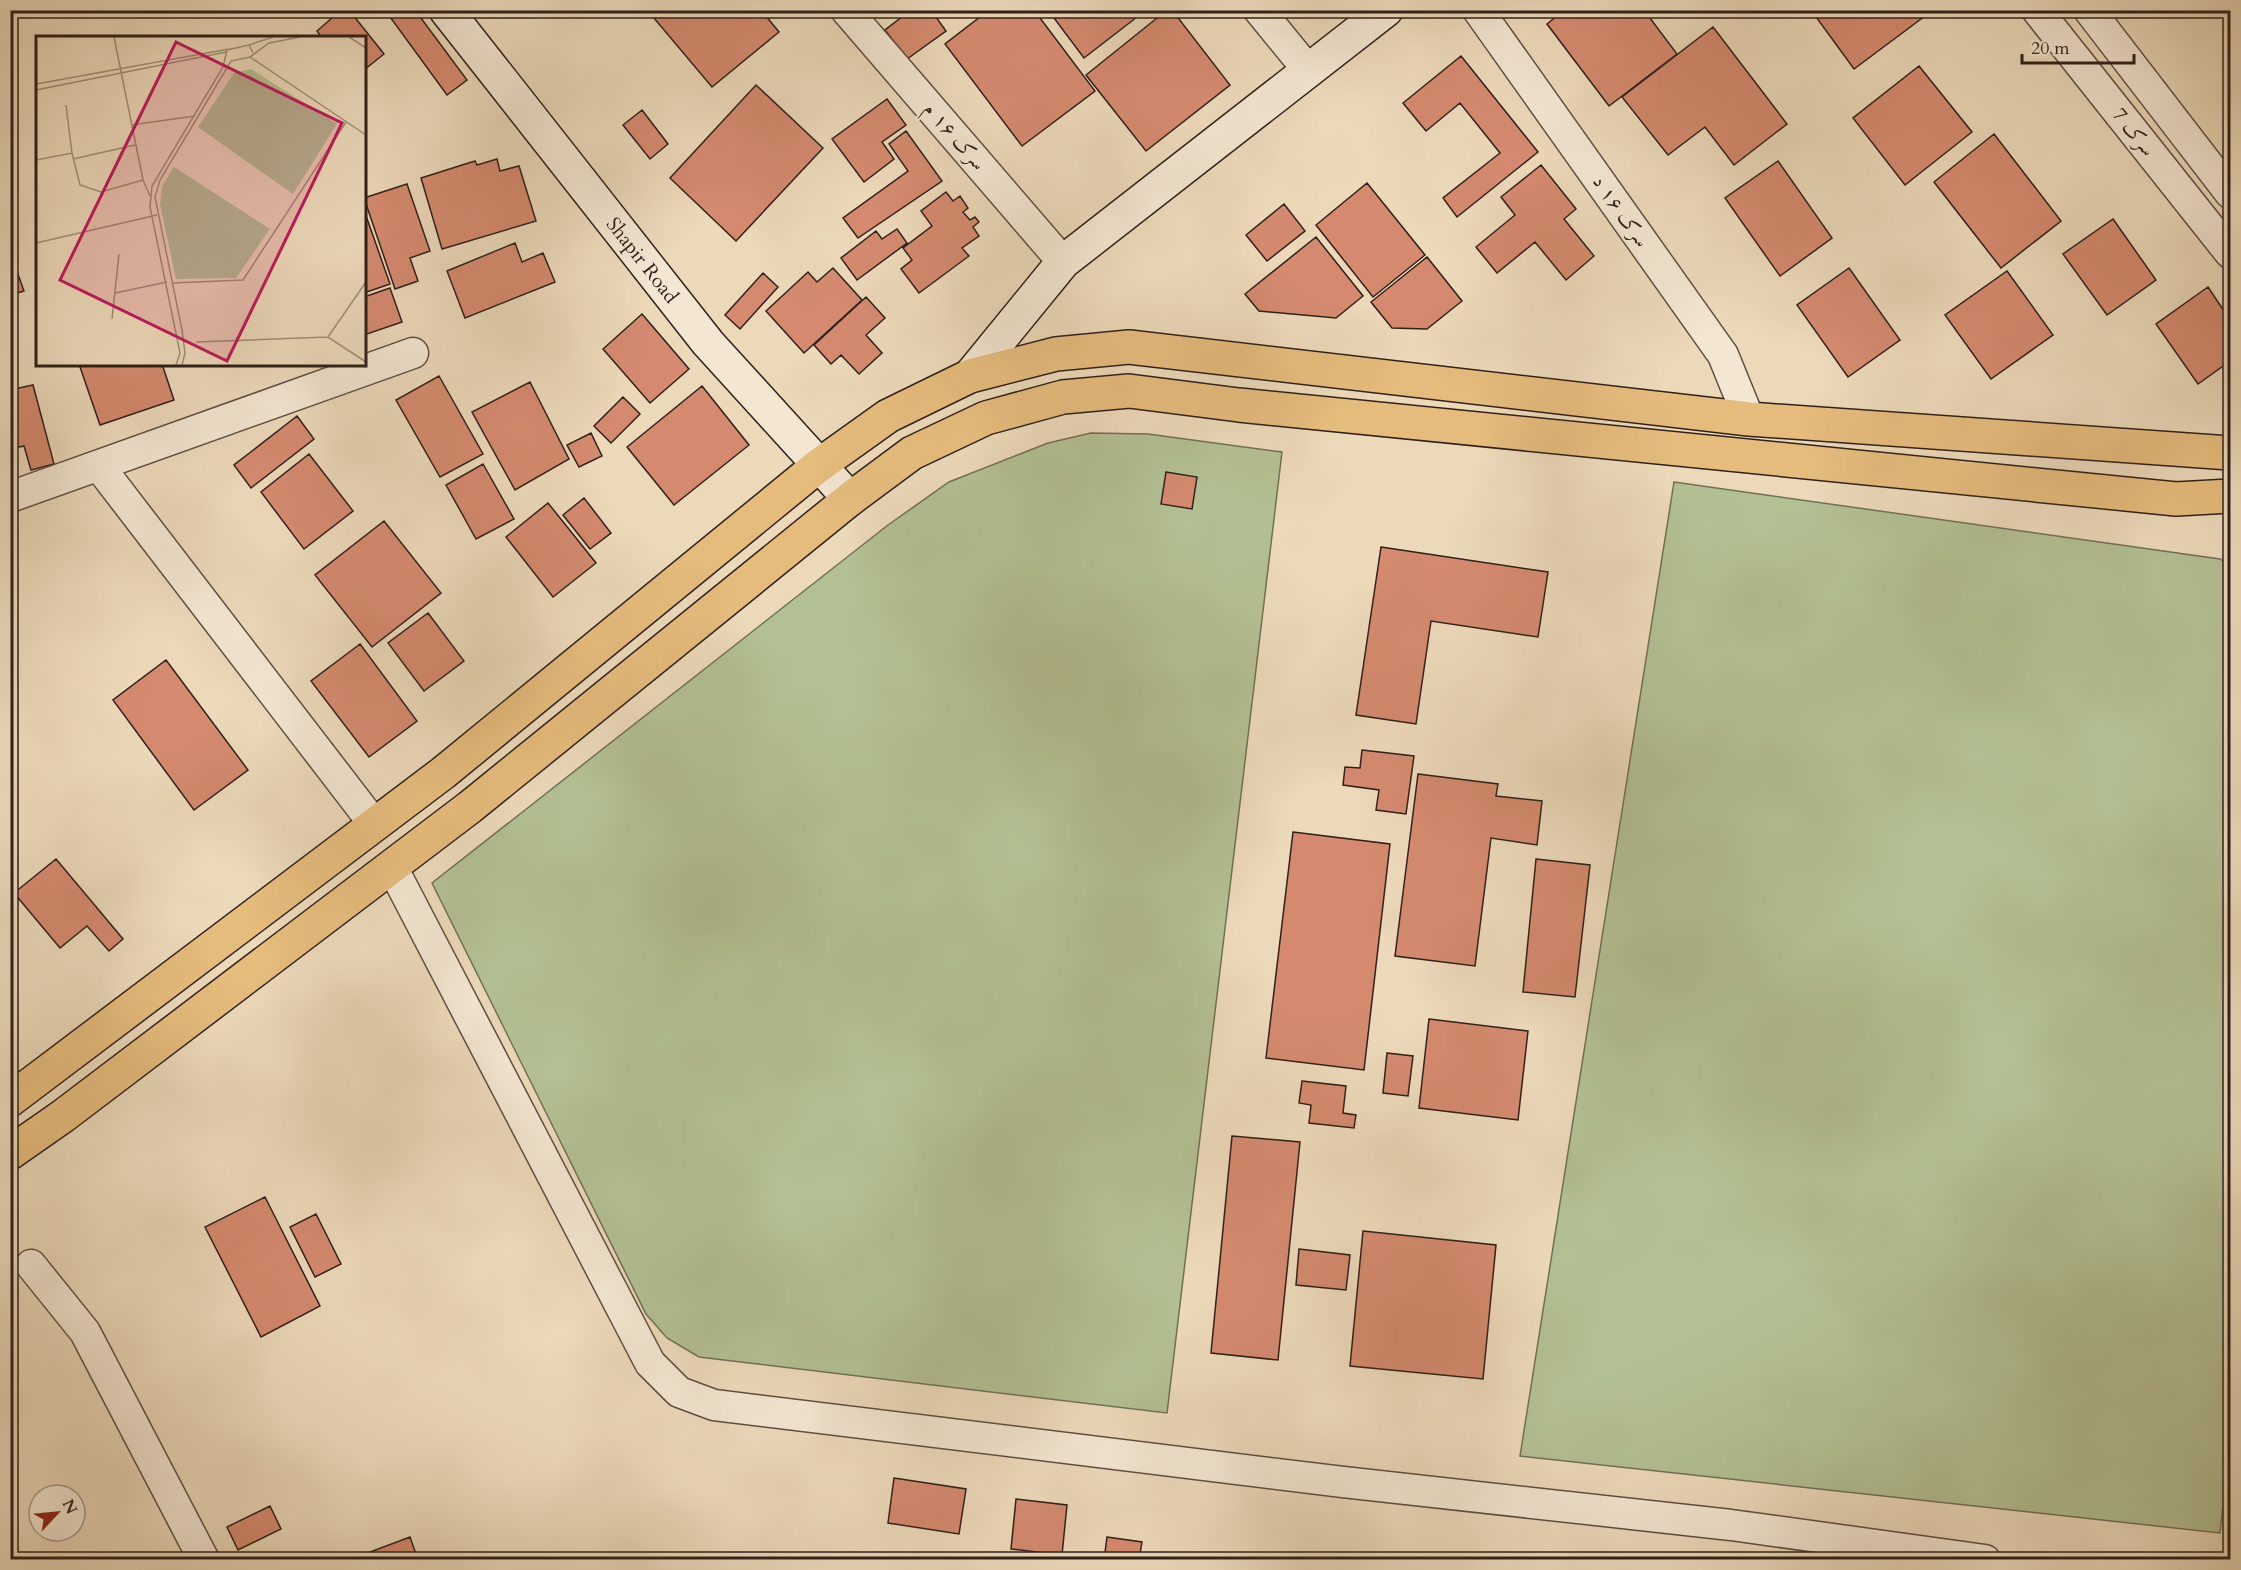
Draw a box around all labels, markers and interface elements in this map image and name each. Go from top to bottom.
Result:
scale bar [2022,27,2134,65]
inset map [36,36,366,366]
text: 20 m [2031,36,2070,61]
street label: سرک ۱۶ م [915,96,992,179]
street label: سرک 7 [2106,102,2162,162]
street label: سرک ۱۶ د [1586,170,1656,252]
street label: Shapir Road [600,211,685,309]
north arrow [27,1483,87,1543]
text: N [57,1496,83,1518]

